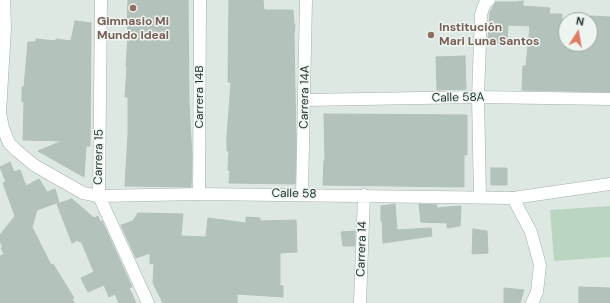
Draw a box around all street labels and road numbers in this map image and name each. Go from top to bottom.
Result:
street label: Carrera 14B [193,65,207,129]
street label: Carrera 14A [297,65,313,129]
street label: Calle 58A [432,90,484,106]
street label: Carrera 15 [91,129,107,185]
street label: Calle 58 [271,186,317,202]
street label: Carrera 14 [354,221,370,277]

